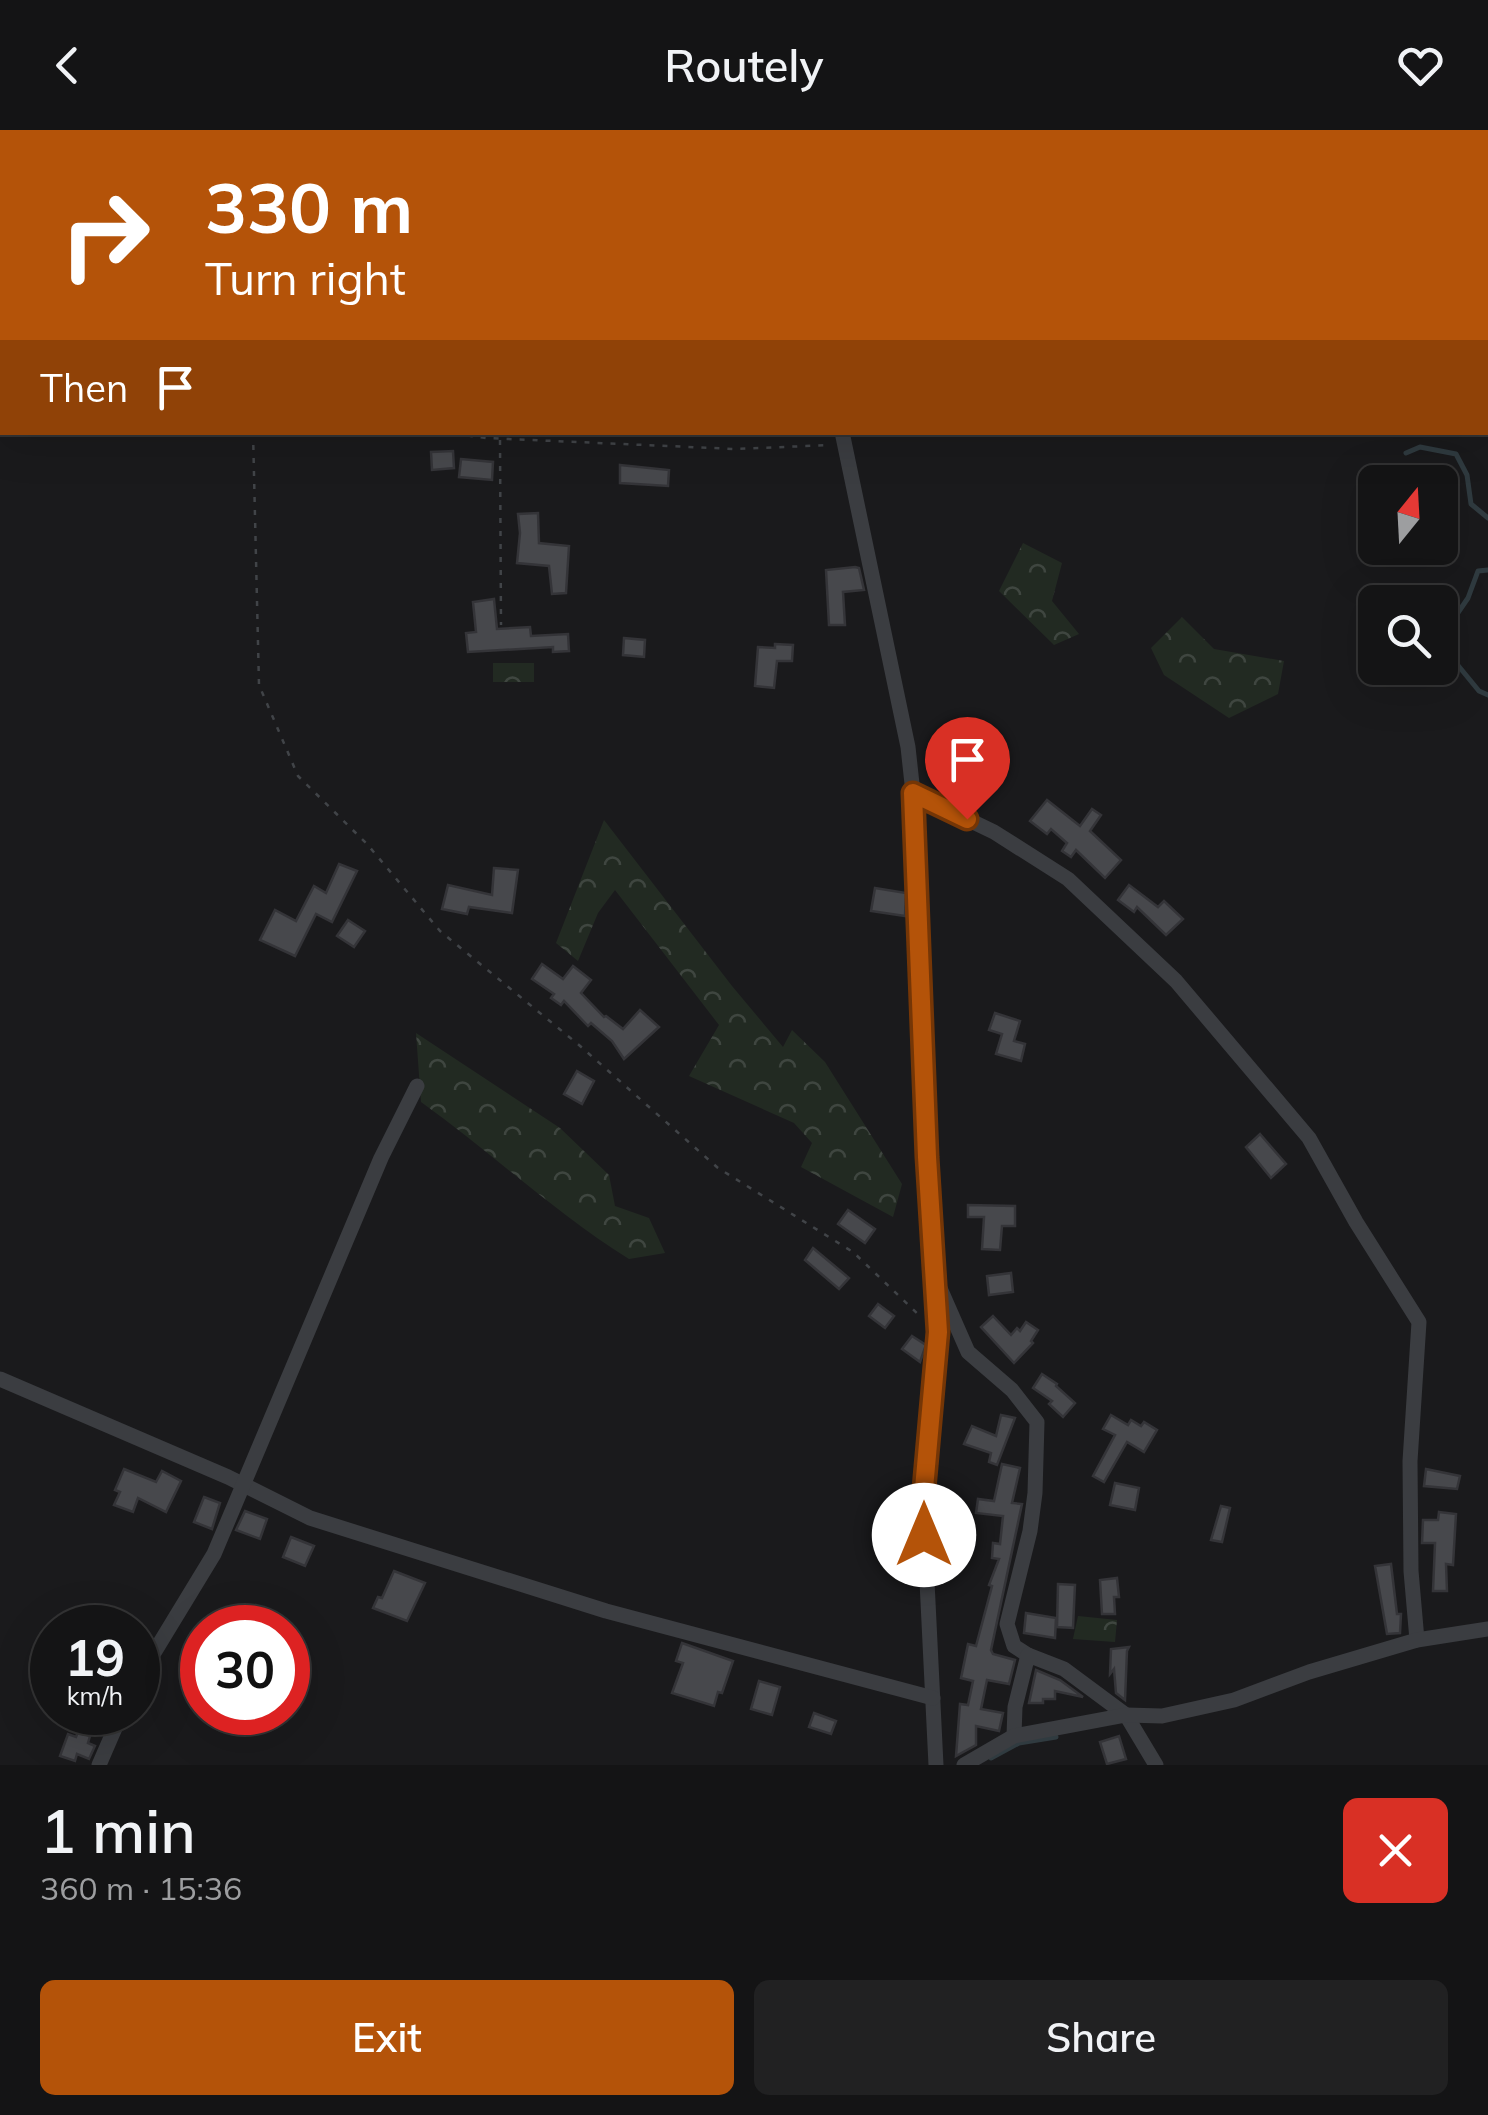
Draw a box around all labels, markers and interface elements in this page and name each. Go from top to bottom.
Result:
text: Routely [664,37,824,93]
icon: back [40,38,95,93]
icon: heart [1393,38,1448,93]
text: 330 m [205,163,413,251]
icon: right [40,170,170,300]
text: Turn right [205,250,406,306]
icon: arrive [148,360,203,415]
text: Then [40,364,128,412]
north arrow [1358,465,1458,565]
map controls [1358,465,1458,685]
button: search [1358,585,1458,685]
pin [925,717,1010,820]
icon: arrive [940,732,995,787]
position arrow [872,1483,976,1587]
speed limit sign: 30 [180,1605,310,1735]
text: 19 [65,1626,125,1689]
text: km/h [67,1680,123,1711]
text: 1 min [40,1793,196,1868]
button: close [1343,1798,1448,1903]
text: 360 m · 15:36 [40,1868,242,1908]
button: Exit [40,1980,734,2095]
button: Share [754,1980,1448,2095]

